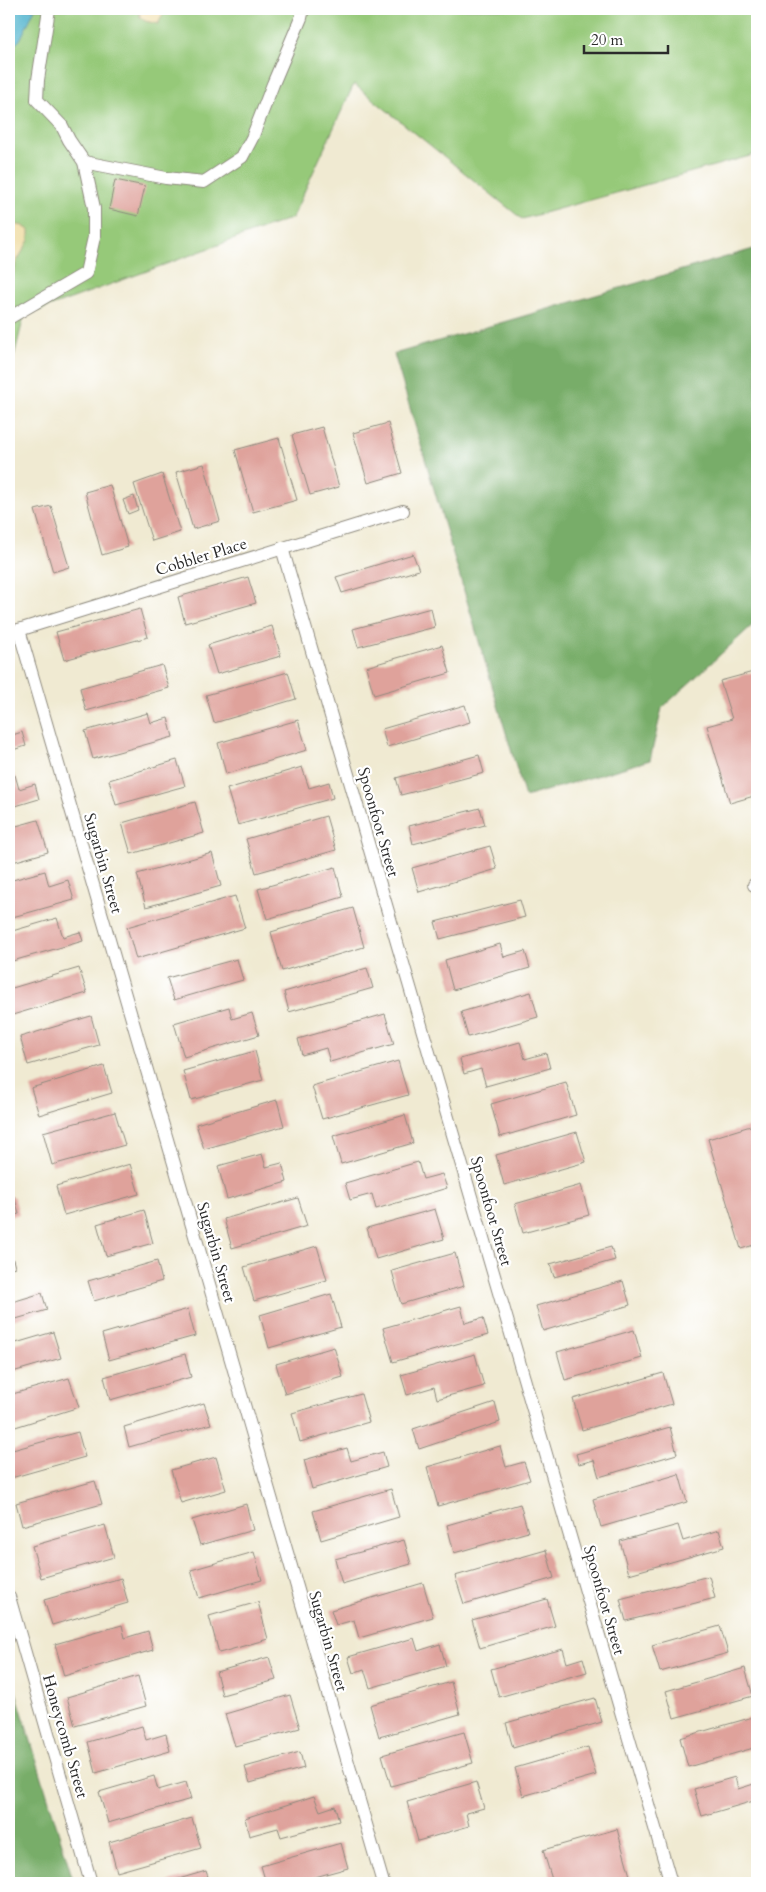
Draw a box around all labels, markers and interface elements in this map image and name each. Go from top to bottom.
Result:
scale bar [584,22,667,54]
text: 20 m [591,30,623,50]
street label: Cobbler Place [153,533,250,581]
street label: Spoonfoot Street [352,765,404,880]
street label: Sugarbin Street [78,811,128,916]
street label: Spoonfoot Street [465,1154,517,1269]
street label: Sugarbin Street [191,1200,241,1305]
street label: Spoonfoot Street [578,1543,630,1658]
street label: Sugarbin Street [303,1589,353,1694]
street label: Honeycomb Street [37,1672,93,1801]

